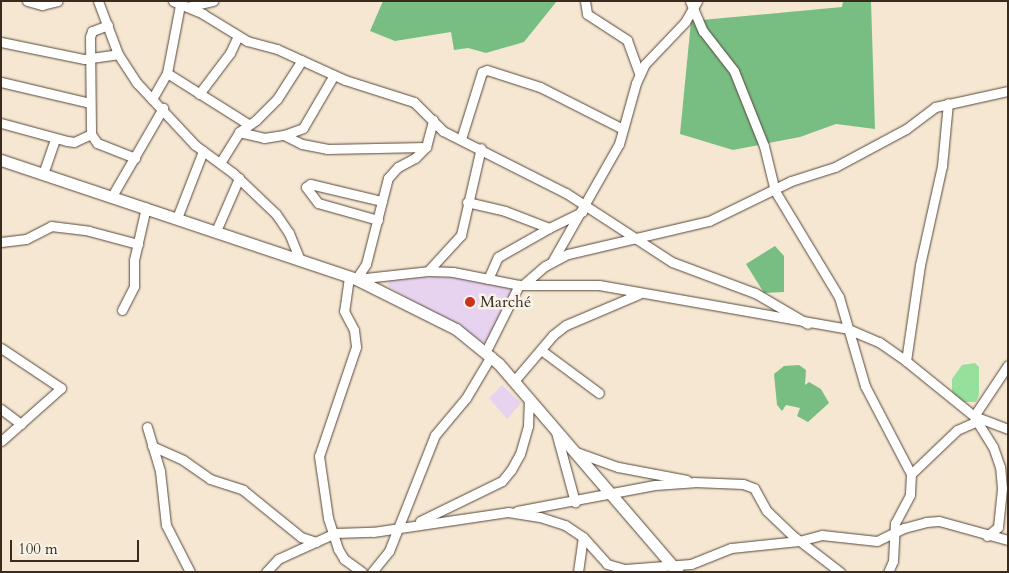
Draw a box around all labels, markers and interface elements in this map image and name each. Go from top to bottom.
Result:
place label: Marché [480,292,531,312]
marker: Marché [464,296,476,308]
scale bar [12,530,141,562]
text: 100 m [18,539,58,559]

